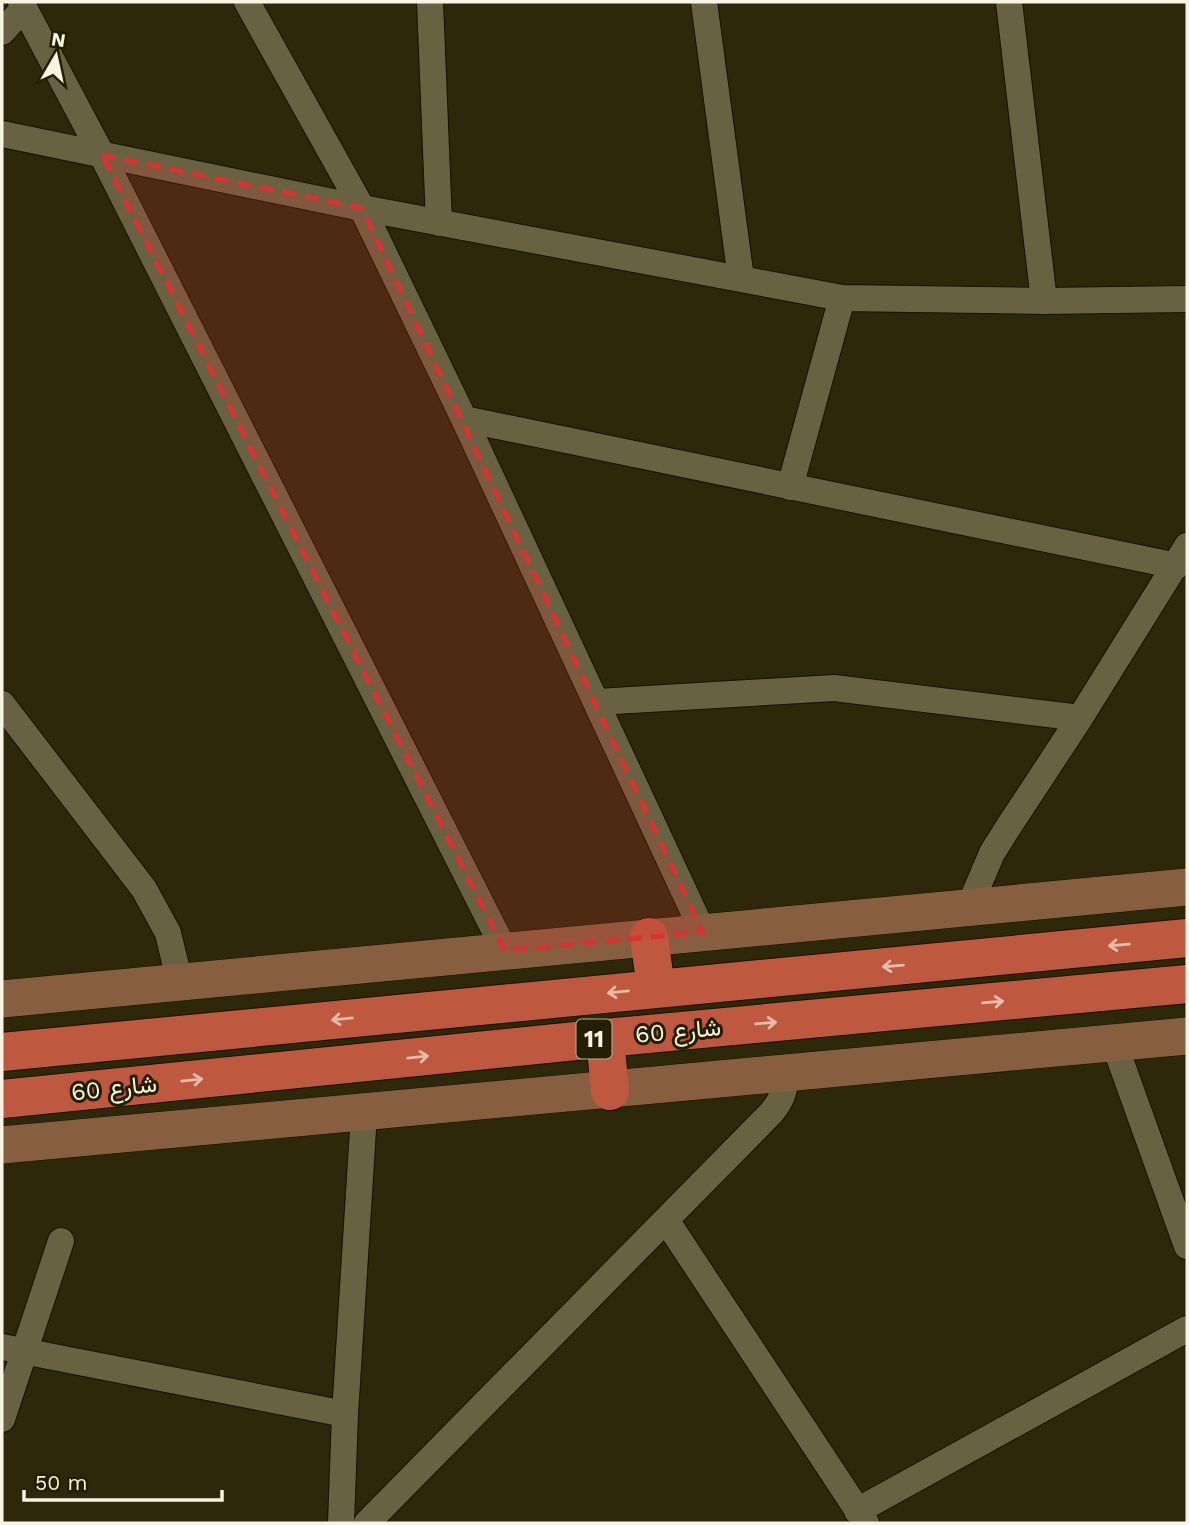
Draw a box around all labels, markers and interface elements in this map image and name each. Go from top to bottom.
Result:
north arrow [21,21,91,91]
text: N [50,27,67,52]
one-way arrow [1108,938,1131,951]
one-way arrow [882,960,905,973]
one-way arrow [607,986,629,999]
one-way arrow [981,995,1004,1008]
one-way arrow [332,1013,354,1026]
street label: شارع 60 [634,1013,722,1051]
one-way arrow [754,1016,777,1029]
road number: 11 [576,1020,612,1058]
one-way arrow [406,1050,429,1063]
street label: شارع 60 [70,1070,158,1108]
one-way arrow [180,1073,202,1086]
scale bar [24,1458,222,1502]
text: 50 m [35,1470,87,1495]

